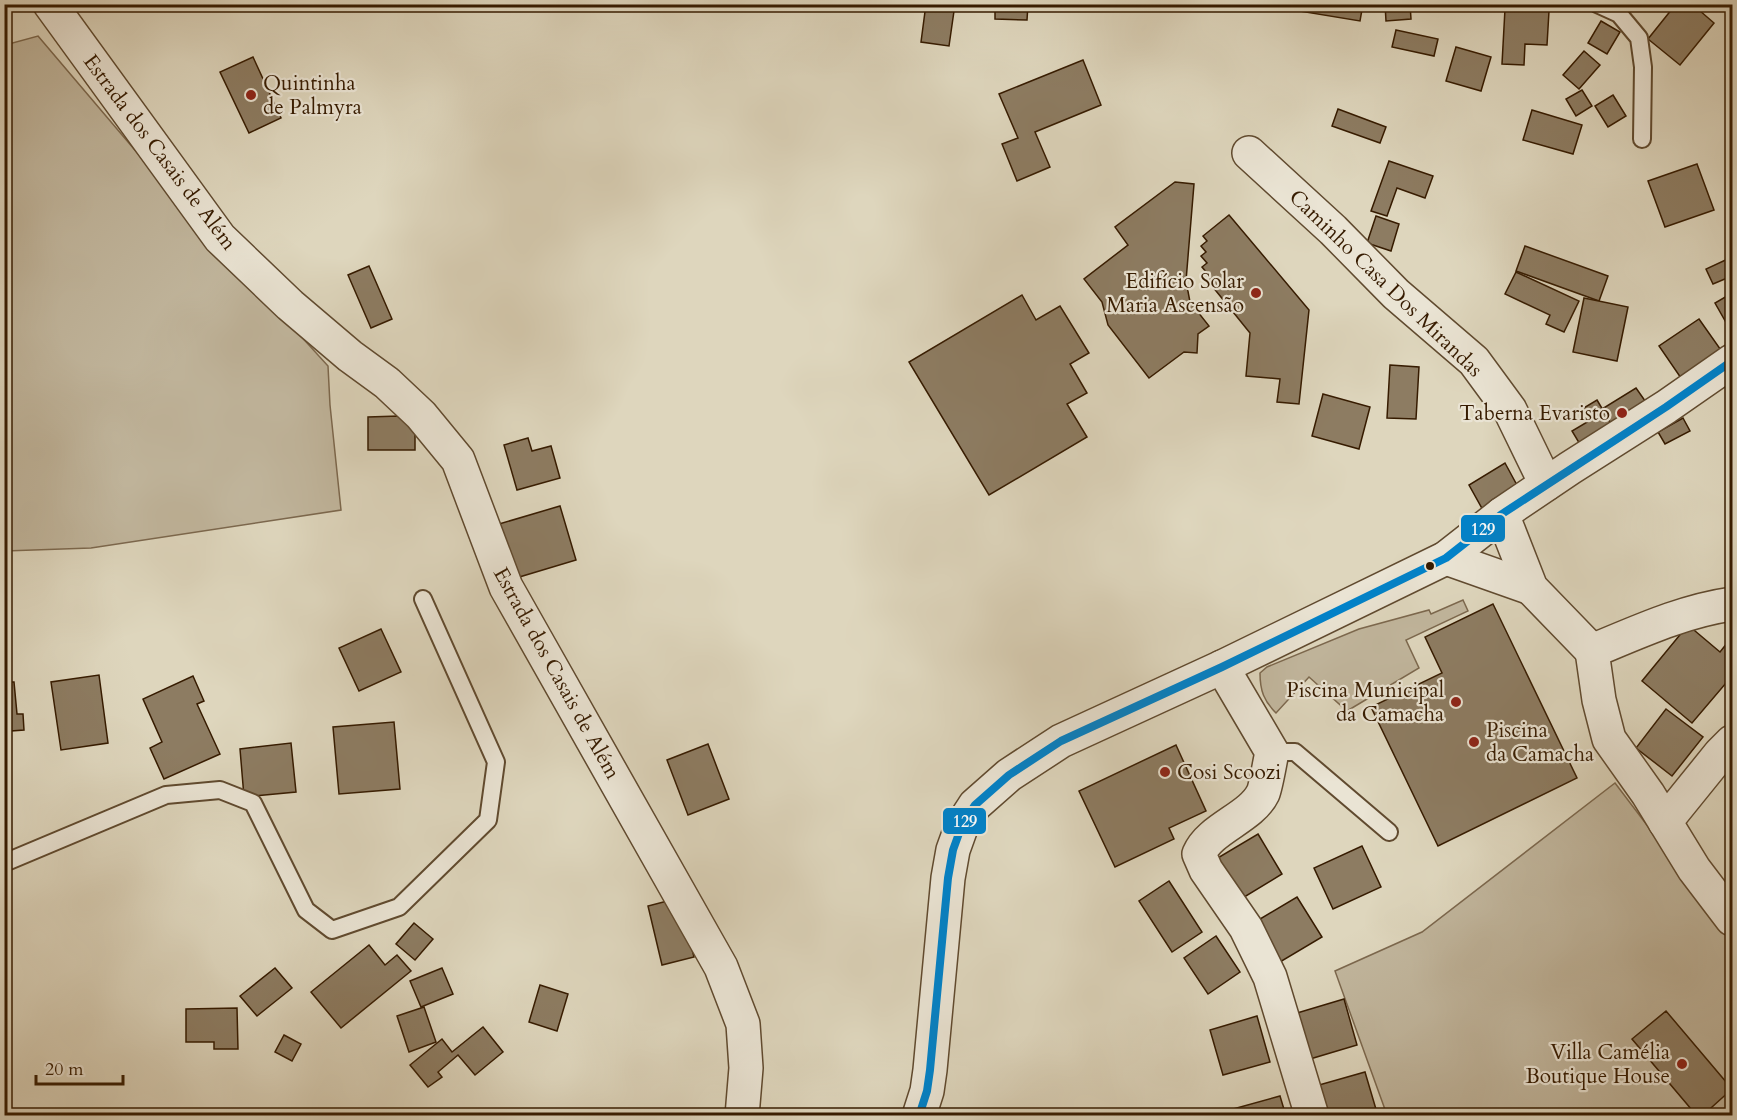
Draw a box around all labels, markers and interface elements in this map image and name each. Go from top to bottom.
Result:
street label: Estrada dos Casais de Além [76,48,243,256]
place label: Quintinha de Palmyra [263,69,362,122]
marker: Quintinha de Palmyra [244,88,258,102]
street label: Caminho Casa Dos Mirandas [1282,183,1489,384]
place label: Edifício Solar Maria Ascensão [1106,267,1244,320]
marker: Edifício Solar Maria Ascensão [1249,286,1263,300]
place label: Taberna Evaristo [1459,399,1610,428]
marker: Taberna Evaristo [1615,406,1629,420]
line badge: 129 [1460,514,1506,543]
text: 129 [1471,519,1495,541]
unlabelled marker [1424,560,1436,572]
street label: Estrada dos Casais de Além [486,562,627,785]
place label: Piscina Municipal da Camacha [1286,676,1444,729]
marker: Piscina Municipal da Camacha [1449,695,1463,709]
place label: Piscina da Camacha [1486,716,1594,769]
marker: Piscina da Camacha [1467,735,1481,749]
place label: Cosi Scoozi [1177,758,1281,787]
marker: Cosi Scoozi [1158,765,1172,779]
line badge: 129 [942,807,987,835]
text: 129 [953,811,977,833]
place label: Villa Camélia Boutique House [1525,1038,1670,1091]
scale bar [36,1048,123,1086]
text: 20 m [45,1057,84,1082]
marker: Villa Camélia Boutique House [1675,1057,1689,1071]

